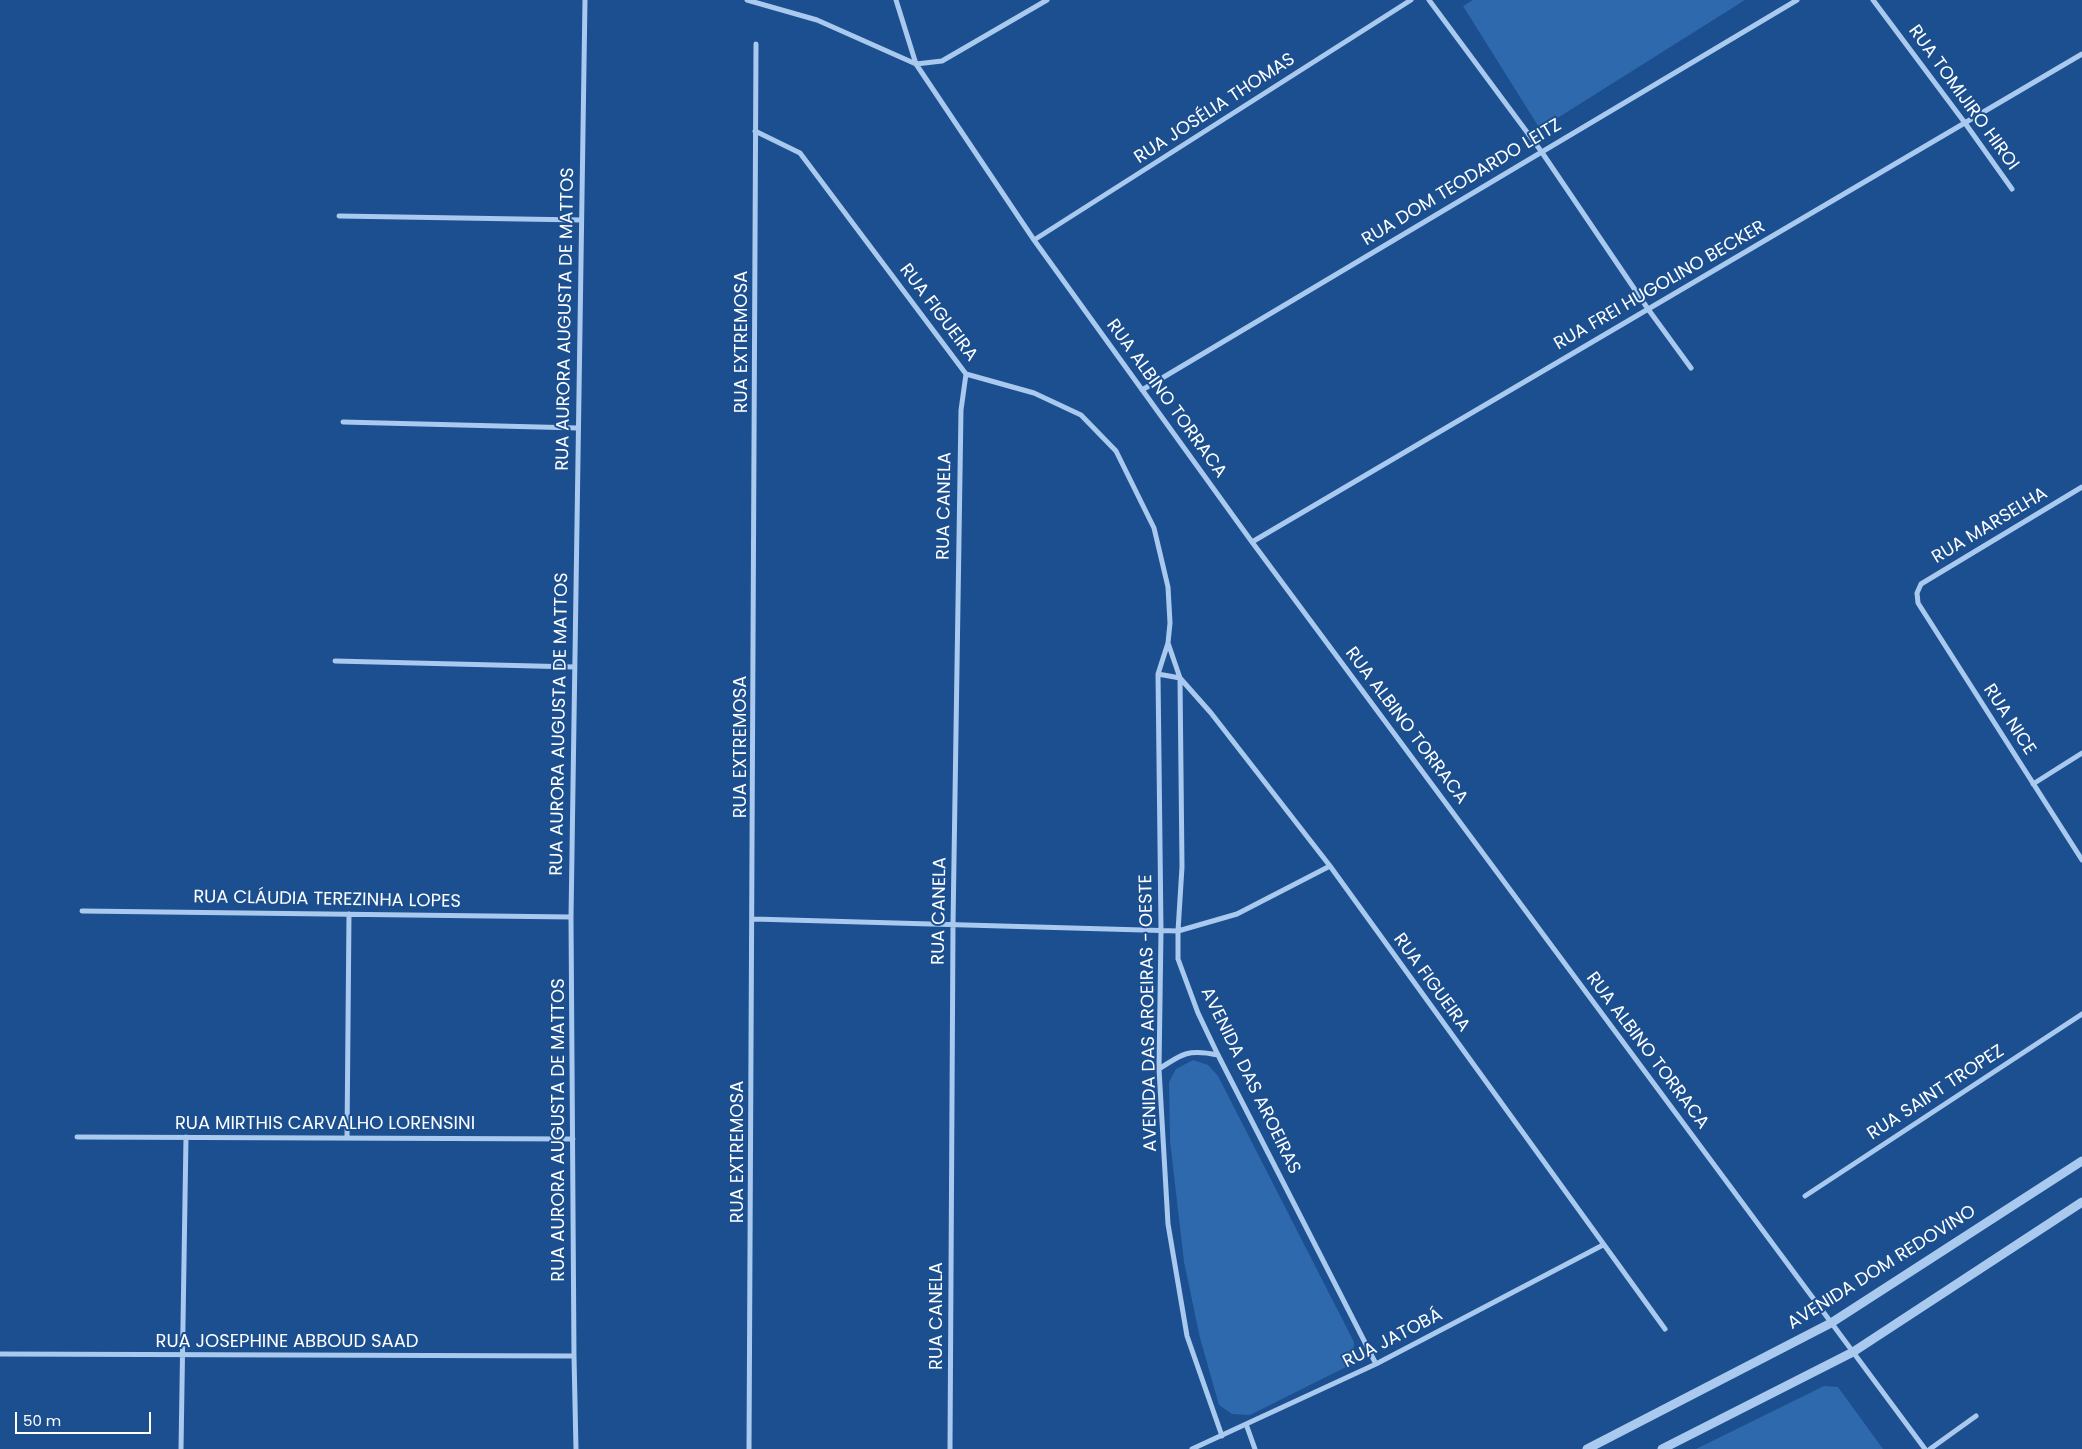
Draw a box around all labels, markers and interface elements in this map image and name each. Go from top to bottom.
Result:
street label: RUA TOMIJIRO HIROI [1903,21,2023,175]
street label: RUA JOSÉLIA THOMAS [1131,49,1299,169]
street label: RUA DOM TEODARDO LEITZ [1358,115,1566,251]
street label: RUA AURORA AUGUSTA DE MATTOS [553,167,579,471]
street label: RUA FREI HUGOLINO BECKER [1551,217,1769,355]
street label: RUA FIGUEIRA [894,260,982,366]
street label: RUA EXTREMOSA [731,271,753,413]
street label: RUA ALBINO TORRACA [1101,315,1231,483]
street label: RUA CANELA [933,452,957,560]
street label: RUA MARSELHA [1928,483,2052,569]
street label: RUA AURORA AUGUSTA DE MATTOS [547,572,573,876]
street label: RUA ALBINO TORRACA [1340,643,1472,809]
street label: RUA EXTREMOSA [730,676,752,818]
street label: RUA NICE [1978,680,2040,760]
street label: RUA CANELA [928,857,952,965]
street label: AVENIDA DAS AROEIRAS - OESTE [1136,874,1162,1152]
street label: RUA CLÁUDIA TEREZINHA LOPES [193,887,461,913]
street label: RUA FIGUEIRA [1388,930,1474,1036]
street label: RUA ALBINO TORRACA [1581,968,1713,1134]
street label: RUA AURORA AUGUSTA DE MATTOS [548,978,570,1282]
street label: AVENIDA DAS AROEIRAS [1195,984,1305,1178]
street label: RUA SAINT TROPEZ [1864,1041,2008,1145]
street label: RUA EXTREMOSA [727,1081,749,1223]
street label: RUA MIRTHIS CARVALHO LORENSINI [175,1113,475,1135]
street label: AVENIDA DOM REDOVINO [1784,1201,1980,1335]
street label: RUA CANELA [926,1262,948,1370]
street label: RUA JATOBÁ [1340,1305,1446,1373]
street label: RUA JOSEPHINE ABBOUD SAAD [155,1331,419,1353]
scale bar [18,1402,154,1434]
text: 50 m [23,1410,61,1431]

